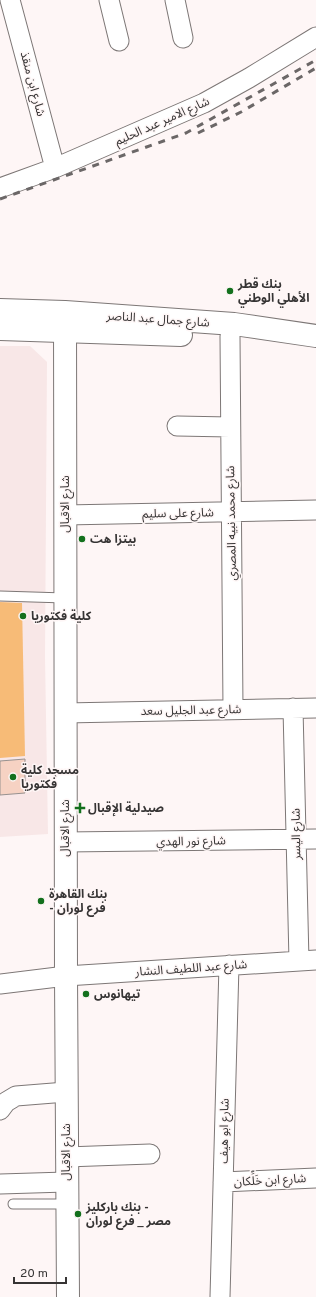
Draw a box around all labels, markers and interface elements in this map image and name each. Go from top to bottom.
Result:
street label: شارع ابن منقذ [16,50,48,119]
street label: شارع الامير عبد الحليم [112,94,212,150]
place label: بنك قطر الأهلي الوطني [237,277,309,308]
marker: بنك قطر الأهلي الوطني [225,286,235,296]
street label: شارع جمال عبد الناصر [105,308,210,332]
street label: شارع محمد نبيه المصري [223,465,242,581]
street label: شارع الاقبال [58,475,74,533]
street label: شارع على سليم [142,505,214,523]
place label: بيتزا هت [90,532,137,548]
marker: بيتزا هت [77,534,87,544]
place label: كلية فكتوريا [31,609,92,625]
marker: كلية فكتوريا [18,611,28,621]
street label: شارع عبد الجليل سعد [140,702,242,720]
place label: مسجد كلية فكتوريا [21,763,79,793]
marker: مسجد كلية فكتوريا [8,772,18,782]
street label: شارع الاقبال [58,799,74,857]
place label: صيدلية الإقبال [88,801,164,817]
marker: صيدلية الإقبال [75,803,85,813]
street label: شارع اليسر [289,808,305,861]
street label: شارع نور الهدي [156,833,226,851]
place label: بنك القاهرة - فرع لوران [49,887,108,917]
marker: بنك القاهرة - فرع لوران [36,896,46,906]
street label: شارع عبد اللطيف النشار [133,957,248,981]
place label: تيهانوس [94,987,141,1003]
marker: تيهانوس [81,989,91,999]
street label: شارع ابو هيف [216,1098,234,1164]
street label: شارع الاقبال [59,1123,75,1181]
street label: شارع ابن خَلِّكان [233,1167,307,1191]
place label: بنك باركليز - مصر _ فرع لوران [85,1200,171,1230]
marker: بنك باركليز - مصر _ فرع لوران [73,1209,83,1219]
scale bar [14,1259,66,1285]
text: 20 m [20,1266,48,1282]

